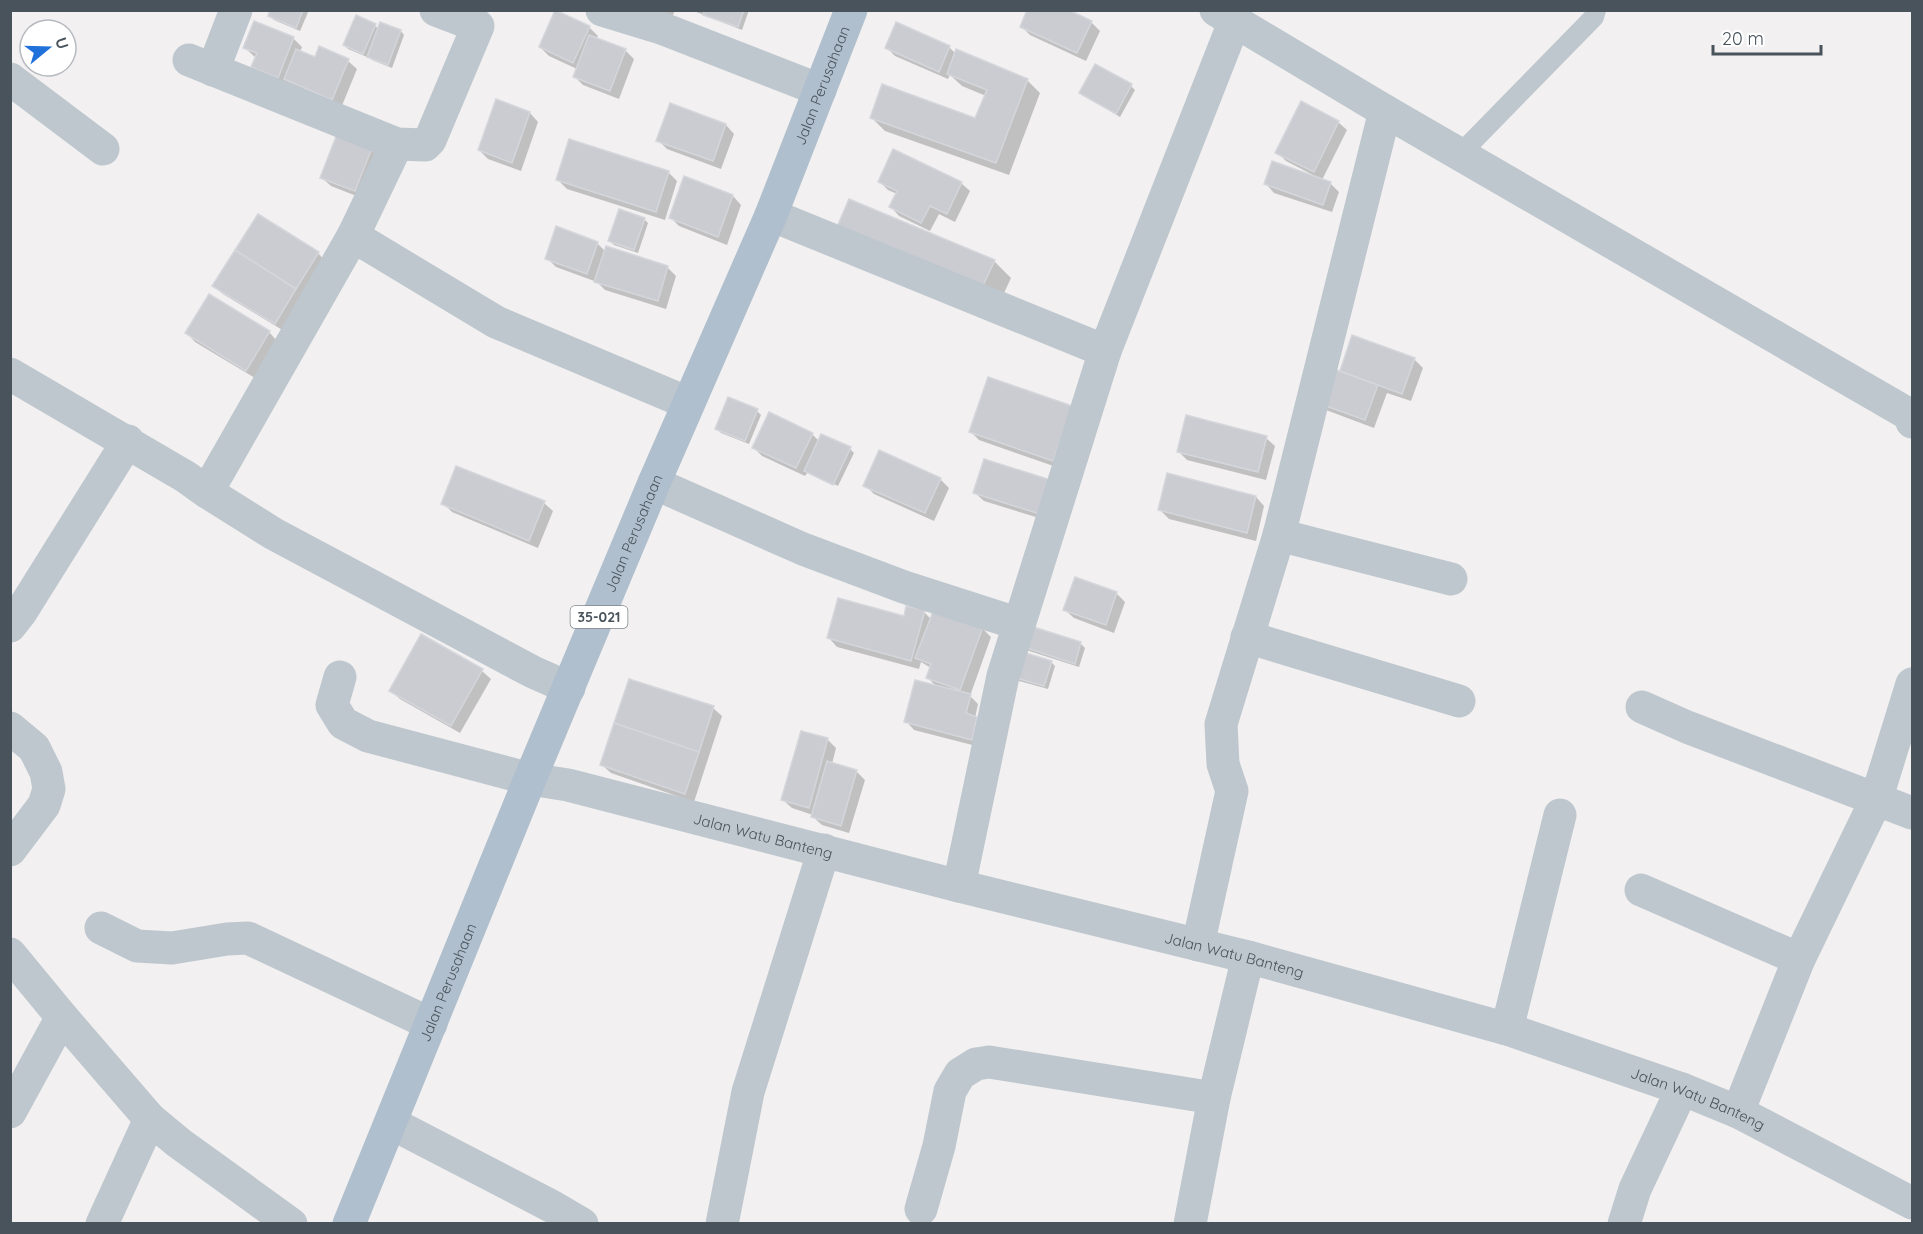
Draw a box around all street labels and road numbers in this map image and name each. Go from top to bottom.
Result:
street label: Jalan Perusahaan [790,23,853,148]
street label: Jalan Perusahaan [600,471,666,595]
road number: 35-021 [570,606,628,628]
street label: Jalan Watu Banteng [691,808,835,863]
street label: Jalan Perusahaan [415,920,480,1044]
street label: Jalan Watu Banteng [1163,927,1306,982]
street label: Jalan Watu Banteng [1628,1063,1768,1134]

